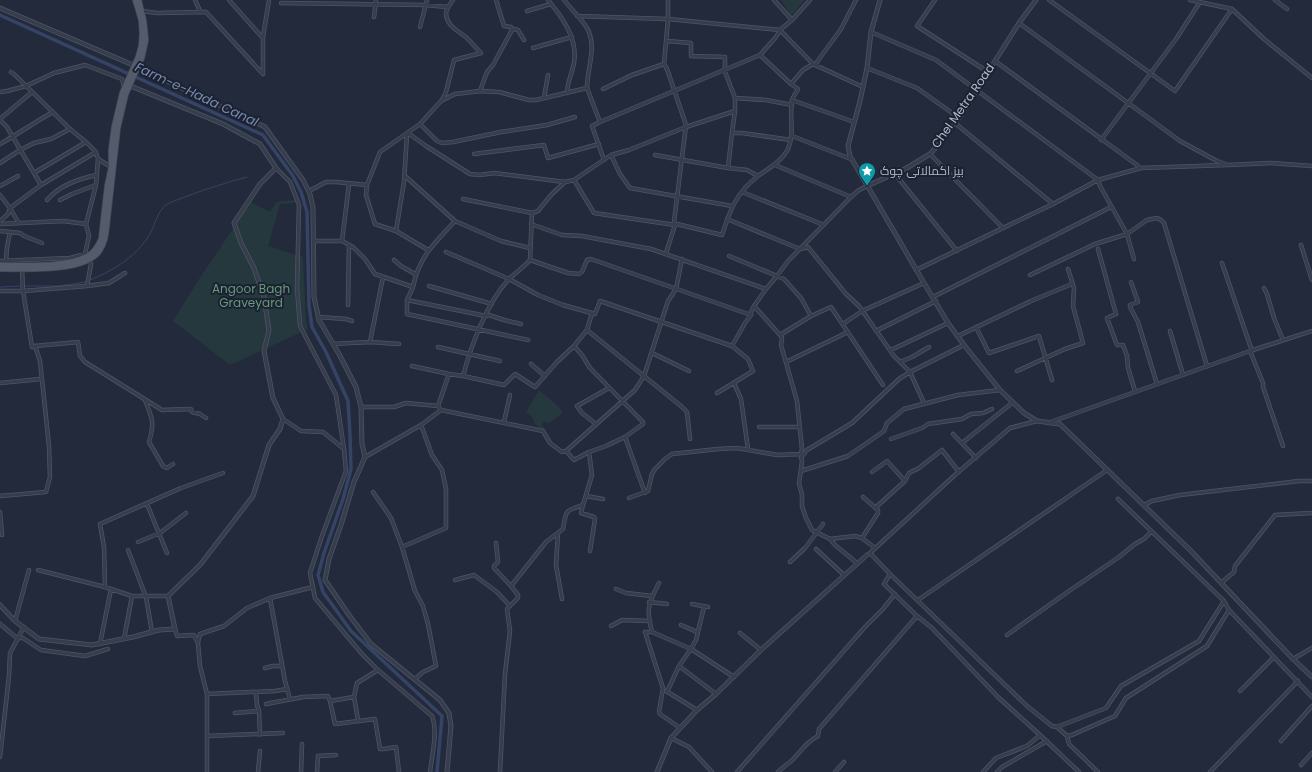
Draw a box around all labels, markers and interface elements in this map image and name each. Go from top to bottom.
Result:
water label: Farm-e-Hada Canal [132,57,262,132]
street label: Chel Metra Road [927,60,998,151]
place icon: بیز اکمالاتی چوک [857,161,877,186]
place label: بیز اکمالاتی چوک [880,162,964,180]
park label: Angoor Bagh Graveyard [212,280,290,311]

